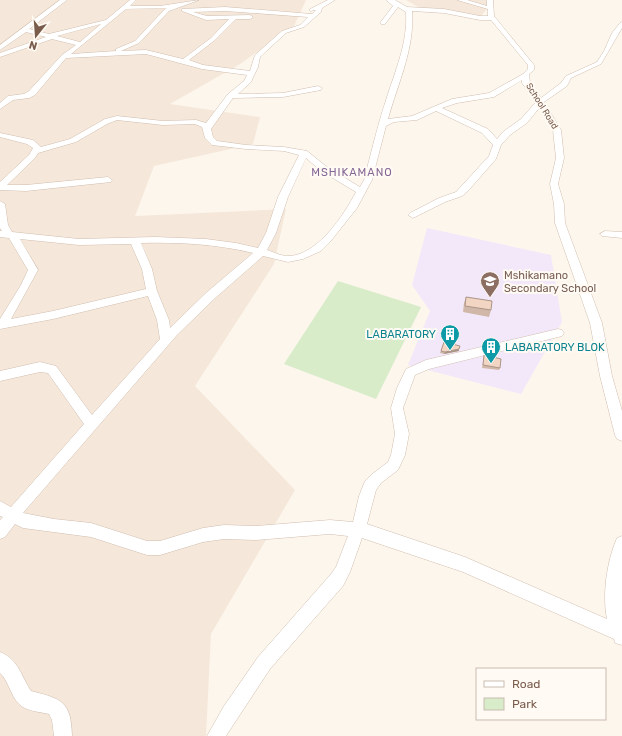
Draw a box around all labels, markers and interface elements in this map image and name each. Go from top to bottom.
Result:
north arrow [16,16,56,56]
text: N [27,38,39,52]
street label: School Road [524,81,560,131]
district label: MSHIKAMANO [311,166,393,179]
place label: Mshikamano Secondary School [504,269,596,295]
school or university icon: Mshikamano Secondary School [479,270,501,298]
building icon: LABARATORY [439,323,461,351]
place label: LABARATORY [366,328,436,341]
building icon: LABARATORY BLOK [480,336,502,364]
place label: LABARATORY BLOK [505,341,605,354]
legend [476,668,606,720]
text: Road [512,677,540,691]
text: Park [512,697,538,711]

